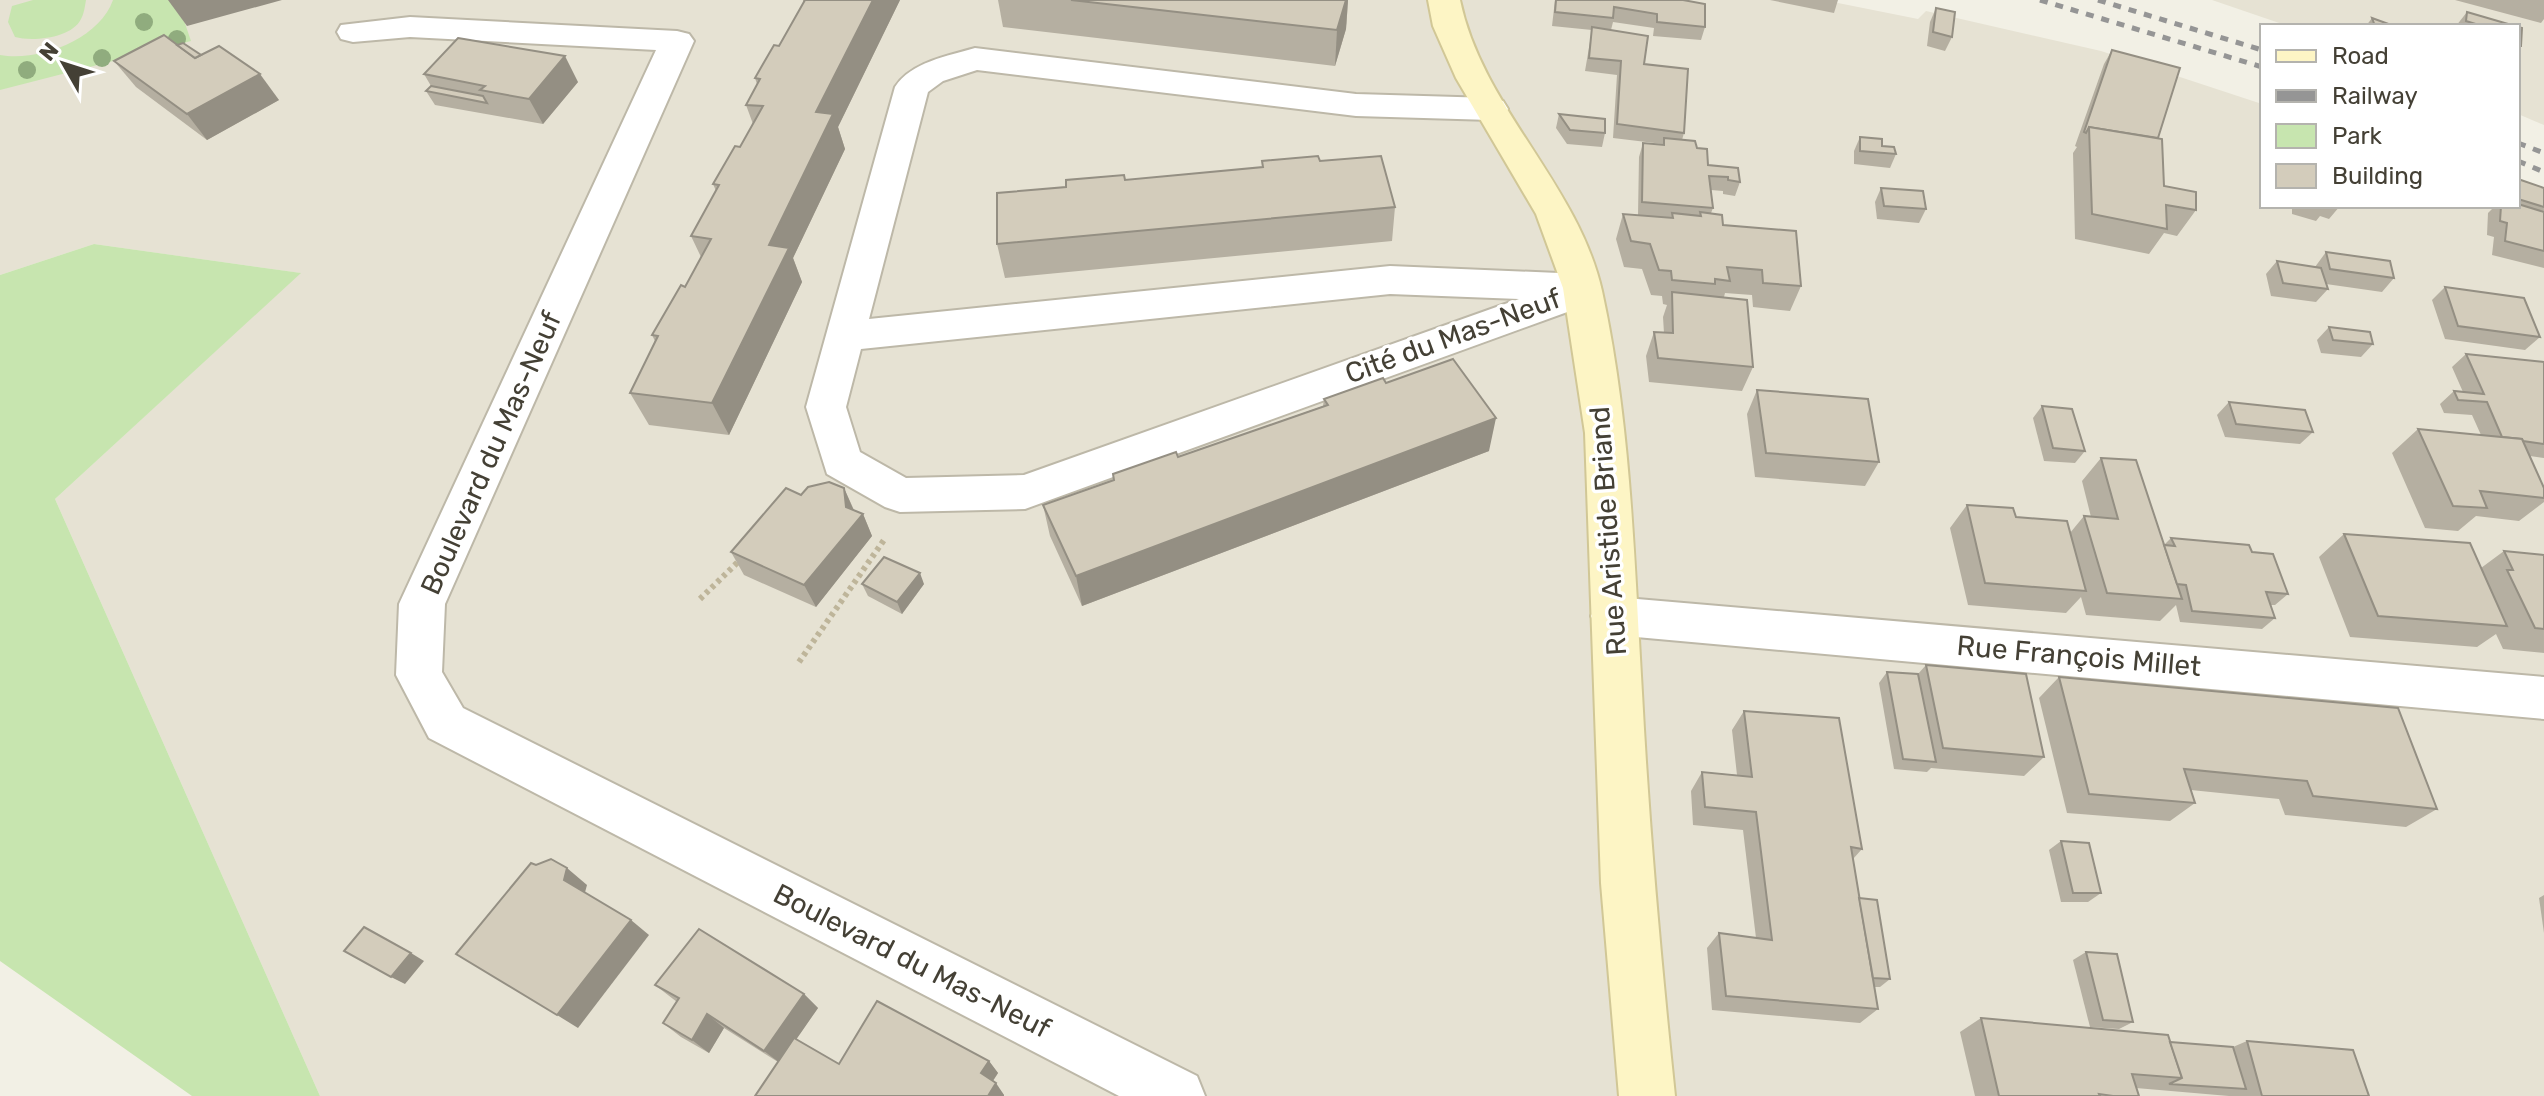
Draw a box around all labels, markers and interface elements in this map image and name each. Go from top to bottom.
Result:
north arrow [24,24,104,104]
legend [2260,24,2520,208]
text: N [33,37,64,66]
text: Road [2332,42,2389,70]
text: Railway [2332,82,2418,110]
text: Park [2332,122,2383,150]
text: Building [2332,162,2423,190]
street label: Cité du Mas-Neuf [1341,282,1566,390]
street label: Boulevard du Mas-Neuf [414,306,568,600]
street label: Rue Aristide Briand [1583,405,1633,657]
street label: Rue François Millet [1955,629,2203,683]
street label: Boulevard du Mas-Neuf [768,877,1056,1045]

